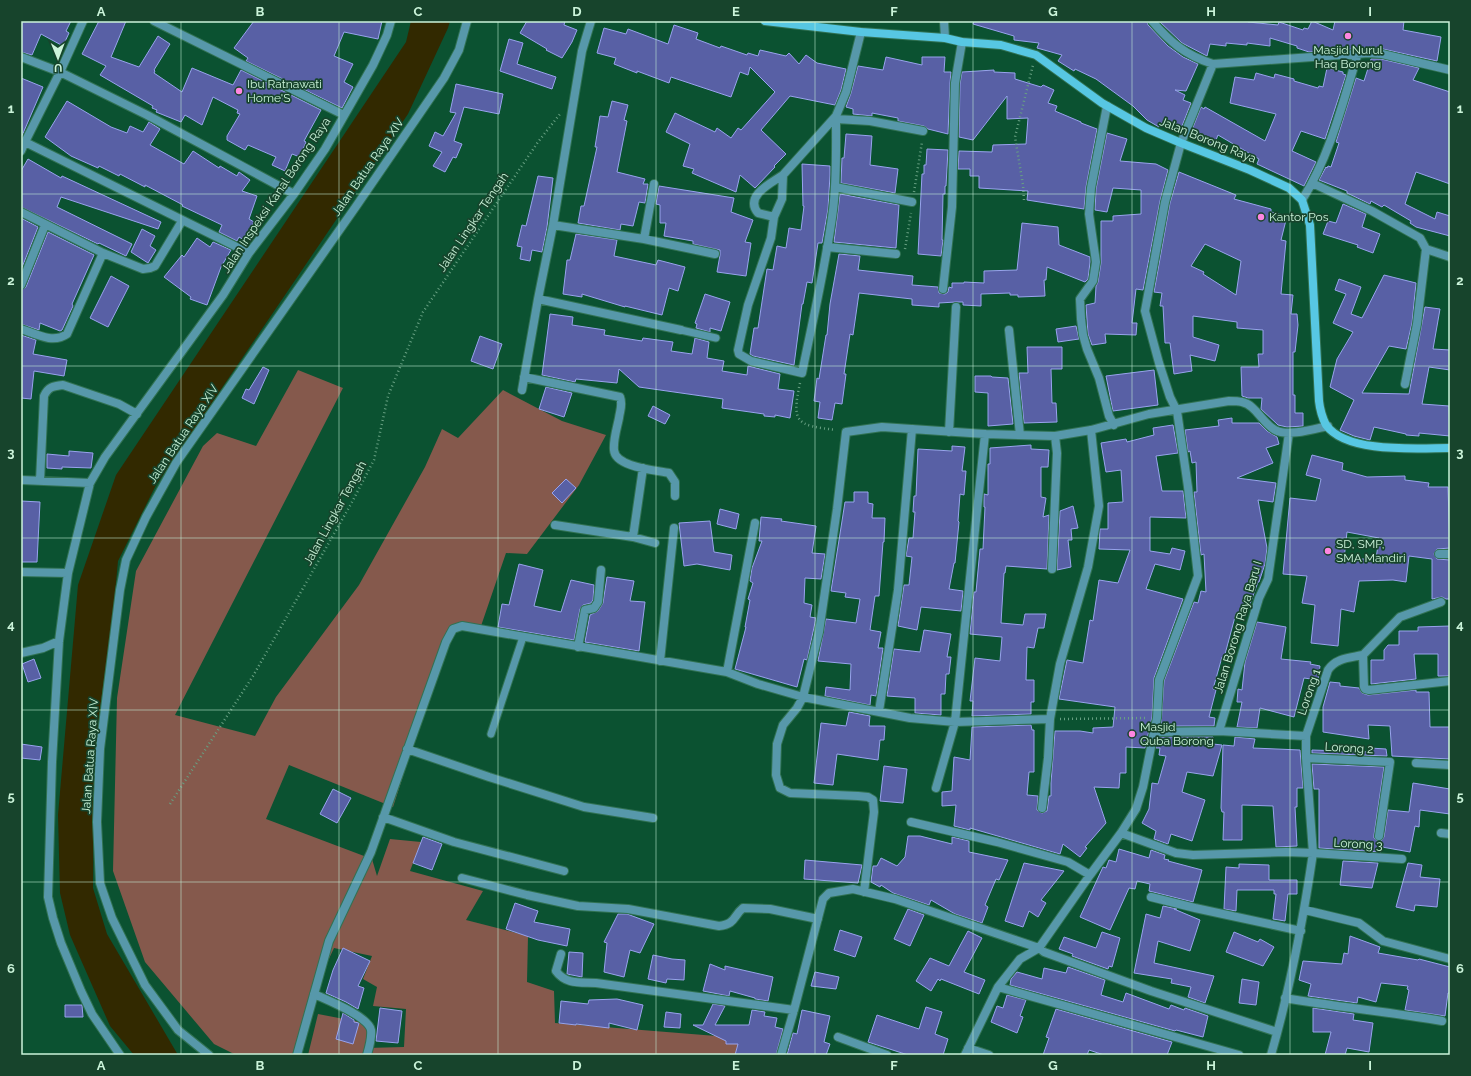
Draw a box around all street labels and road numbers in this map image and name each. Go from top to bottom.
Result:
street label: Jalan Borong Raya [1158,114,1258,166]
street label: Jalan Inspeksi Kanal Borong Raya [219,115,333,275]
street label: Jalan Batua Raya XIV [329,116,407,218]
street label: Jalan Lingkar Tengah [435,170,511,274]
street label: Jalan Batua Raya XIV [145,382,221,486]
street label: Jalan Lingkar Tengah [301,459,369,567]
street label: Jalan Borong Raya Baru I [1211,559,1265,695]
street label: Lorong 1 [1295,667,1323,717]
street label: Jalan Batua Raya XIV [79,698,101,814]
street label: Lorong 2 [1324,740,1374,756]
street label: Lorong 3 [1333,836,1383,852]

